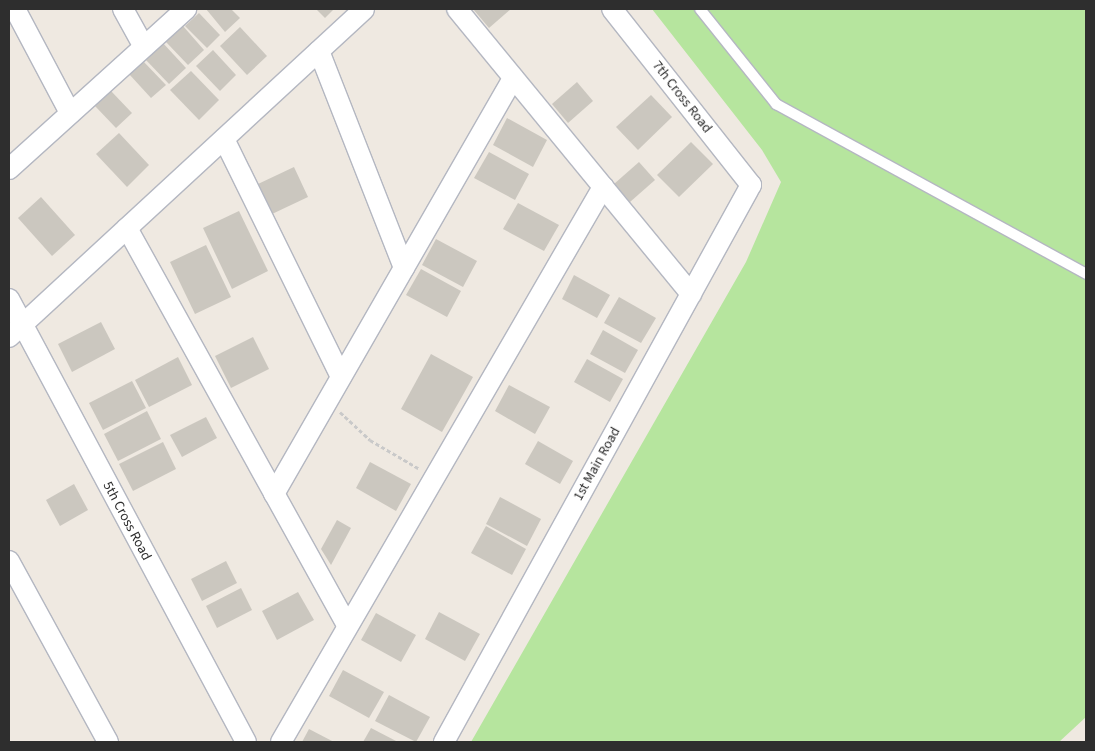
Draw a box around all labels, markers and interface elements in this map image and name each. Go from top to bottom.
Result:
street label: 7th Cross Road [649,58,715,136]
street label: 1st Main Road [570,424,624,504]
street label: 5th Cross Road [99,479,155,563]

